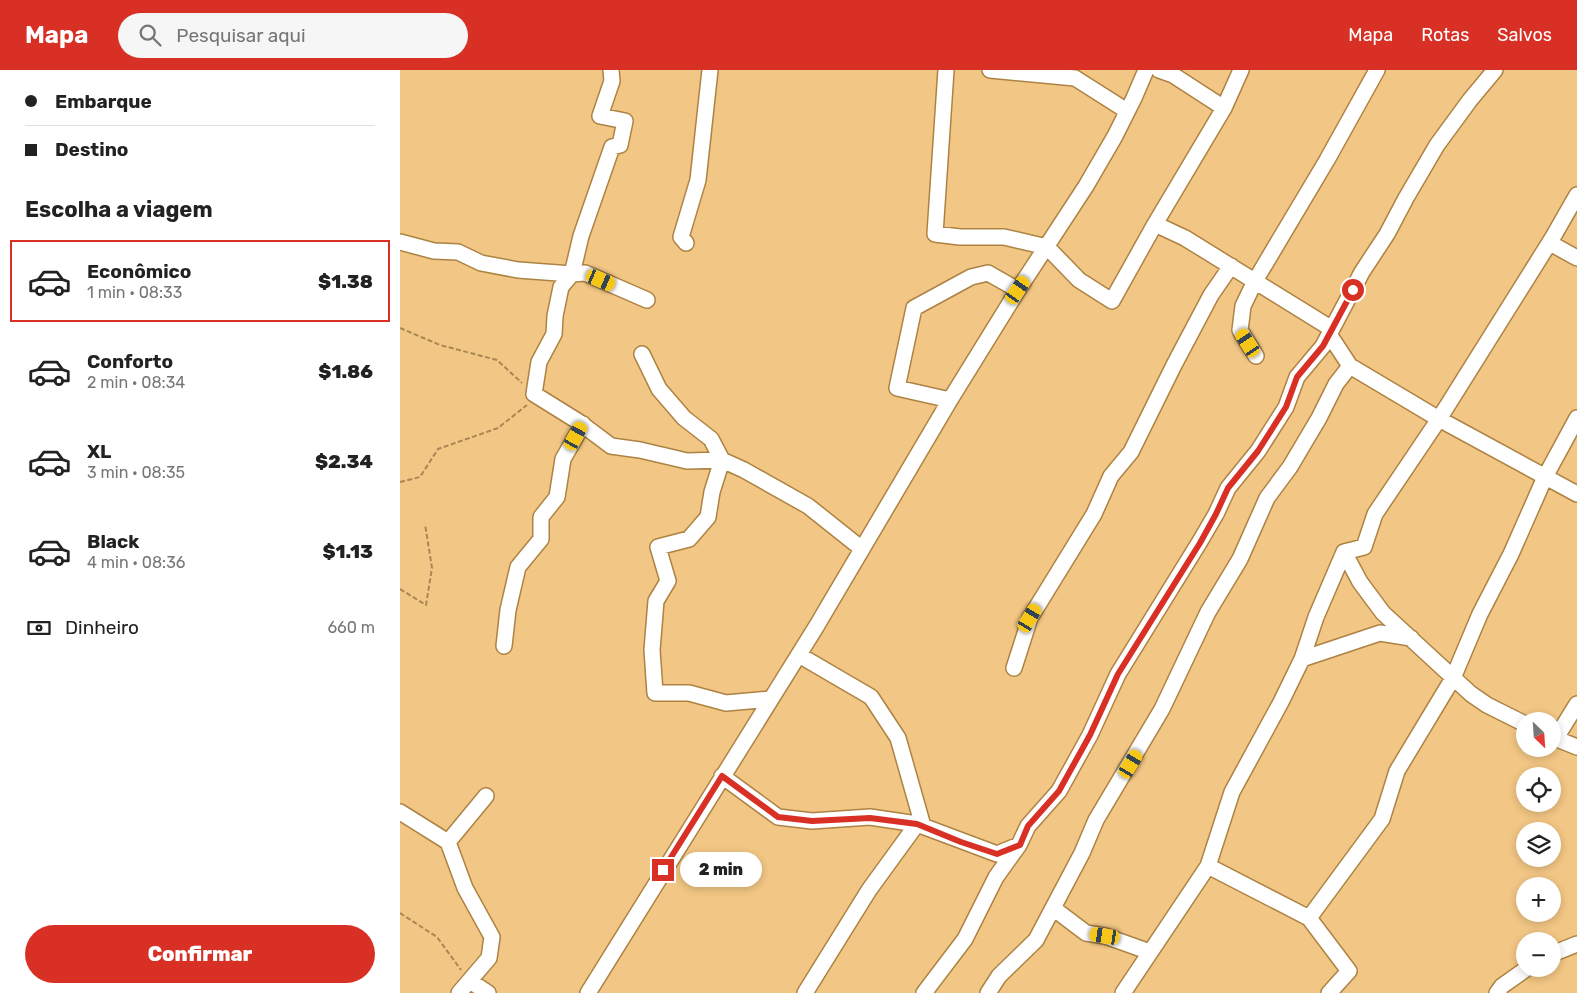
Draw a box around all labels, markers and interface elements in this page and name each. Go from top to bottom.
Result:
search box [118,13,468,58]
text: Mapa [25,21,88,49]
icon: search [136,21,164,49]
text: Pesquisar aqui [176,24,306,47]
text: Mapa [1348,24,1393,46]
text: Rotas [1421,24,1469,46]
text: Salvos [1497,24,1552,46]
text: Embarque [55,90,152,113]
text: Destino [55,138,128,161]
text: Escolha a viagem [25,196,213,223]
icon: car [27,259,72,304]
text: Econômico [87,260,191,283]
car [584,267,617,293]
text: $1.38 [318,270,373,293]
car [1003,273,1032,307]
route start [1342,279,1364,301]
text: 1 min · 08:33 [87,283,182,302]
car [1233,326,1262,360]
icon: car [27,349,72,394]
text: Conforto [87,350,173,373]
text: $1.86 [318,360,373,383]
text: 2 min · 08:34 [87,373,185,392]
car [562,419,589,453]
icon: car [27,439,72,484]
text: XL [87,440,111,463]
text: $2.34 [315,450,373,473]
text: 3 min · 08:35 [87,463,185,482]
icon: car [27,529,72,574]
text: Black [87,530,139,553]
text: $1.13 [322,540,373,563]
text: 4 min · 08:36 [87,553,185,572]
car [1015,601,1044,635]
icon: cash [25,614,53,642]
text: Dinheiro [65,616,139,639]
text: 660 m [327,618,375,637]
north arrow [1516,712,1561,758]
map controls [1516,712,1561,977]
car [1116,747,1145,781]
button: locate [1516,767,1561,812]
button: layers [1516,822,1561,867]
callout: 2 min [680,852,763,888]
route end [652,859,674,881]
text: 2 min [699,860,743,879]
button: + [1516,877,1561,922]
button: Confirmar [25,925,375,983]
car [1089,926,1120,946]
button: − [1516,932,1561,977]

